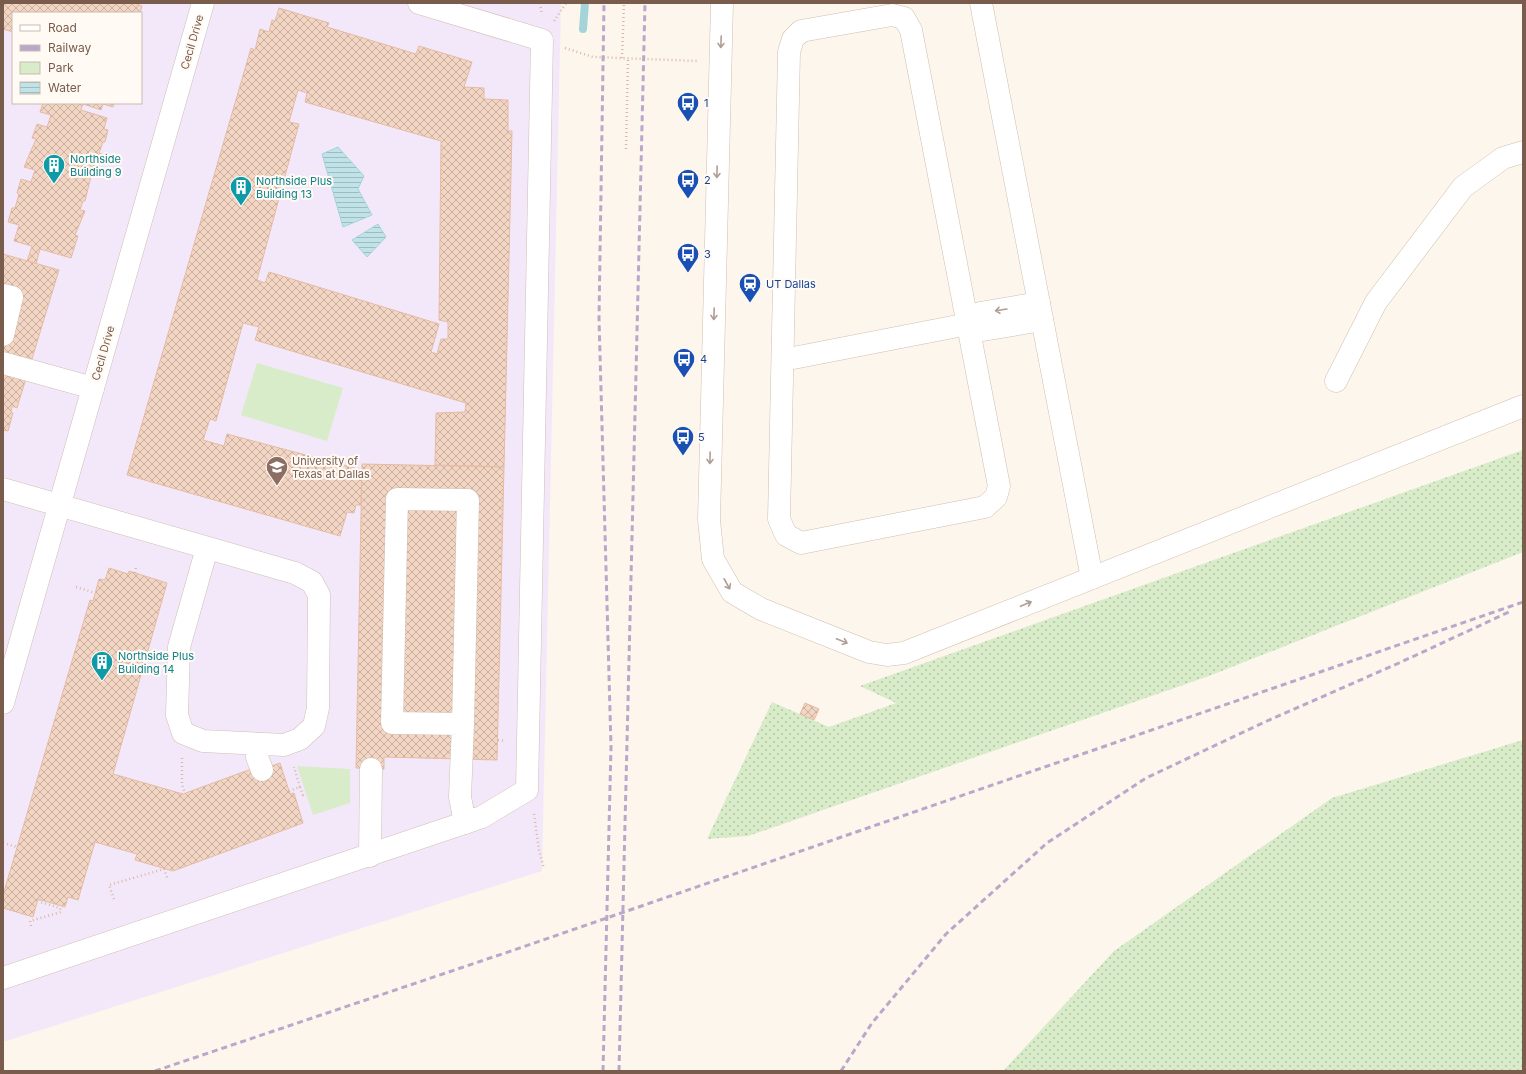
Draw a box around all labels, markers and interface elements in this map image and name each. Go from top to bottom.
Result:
legend [12,12,142,104]
street label: Cecil Drive [177,13,207,71]
text: Road [48,20,77,35]
one-way arrow [717,35,725,48]
text: Railway [48,40,92,55]
text: Park [48,60,74,75]
text: Water [48,80,82,95]
bus stop icon: 1 [675,90,701,123]
place label: 1 [704,96,708,110]
building icon: Northside Building 9 [41,152,67,185]
place label: Northside Building 9 [70,152,122,179]
one-way arrow [714,165,721,178]
bus stop icon: 2 [675,167,701,200]
place label: 2 [704,173,711,187]
building icon: Northside Plus Building 13 [228,174,254,207]
place label: Northside Plus Building 13 [256,174,332,201]
bus stop icon: 3 [675,241,701,274]
place label: 3 [704,247,711,261]
station icon: UT Dallas [737,271,763,304]
place label: UT Dallas [766,277,816,291]
one-way arrow [995,306,1008,314]
one-way arrow [710,307,718,320]
street label: Cecil Drive [88,324,118,382]
bus stop icon: 4 [671,346,697,379]
place label: 4 [700,352,707,366]
bus stop icon: 5 [670,424,696,457]
place label: 5 [698,430,705,444]
one-way arrow [707,451,714,464]
school or university icon: University of Texas at Dallas [264,454,290,487]
place label: University of Texas at Dallas [292,454,370,481]
one-way arrow [724,578,732,590]
one-way arrow [1019,600,1031,608]
one-way arrow [836,638,848,646]
building icon: Northside Plus Building 14 [89,649,115,682]
place label: Northside Plus Building 14 [118,649,194,676]

